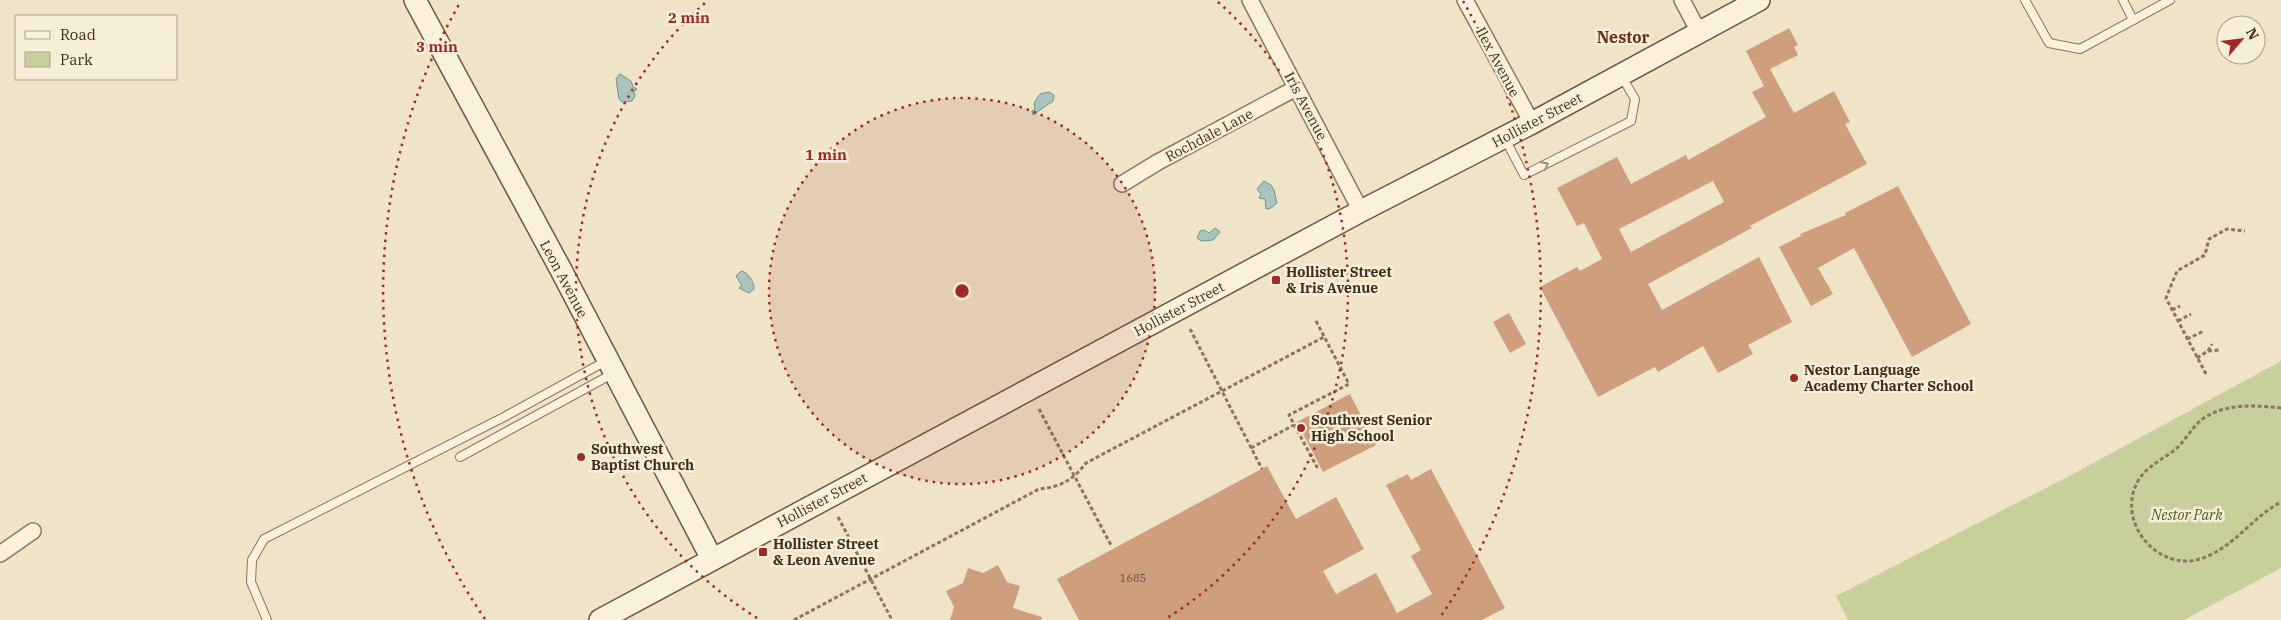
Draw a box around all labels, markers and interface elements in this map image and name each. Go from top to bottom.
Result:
text: 2 min [668,8,710,27]
legend [15,15,178,80]
north arrow [2216,15,2266,65]
street label: Ilex Avenue [1472,24,1524,100]
text: Road [60,25,96,44]
text: N [2242,25,2263,43]
district label: Nestor [1597,27,1649,47]
text: 3 min [416,37,458,56]
text: Park [60,50,93,69]
street label: Iris Avenue [1281,69,1331,143]
street label: Hollister Street [1489,89,1585,151]
street label: Rochdale Lane [1162,104,1256,166]
text: 1 min [805,145,847,164]
one-way arrow [1540,161,1549,171]
street label: Leon Avenue [536,237,592,321]
place label: Hollister Street & Iris Avenue [1286,263,1392,297]
marker: Hollister Street & Iris Avenue [1270,274,1282,286]
street label: Hollister Street [1131,278,1227,340]
centre of rings [953,282,971,300]
place label: Nestor Language Academy Charter School [1804,361,1974,395]
marker: Nestor Language Academy Charter School [1788,372,1800,384]
place label: Southwest Senior High School [1311,411,1432,445]
marker: Southwest Senior High School [1295,422,1307,434]
place label: Southwest Baptist Church [591,440,694,474]
marker: Southwest Baptist Church [575,451,587,463]
street label: Hollister Street [774,469,870,531]
park label: Nestor Park [2150,506,2223,524]
place label: Hollister Street & Leon Avenue [773,535,879,569]
marker: Hollister Street & Leon Avenue [757,546,769,558]
house number: 1685 [1120,571,1146,585]

